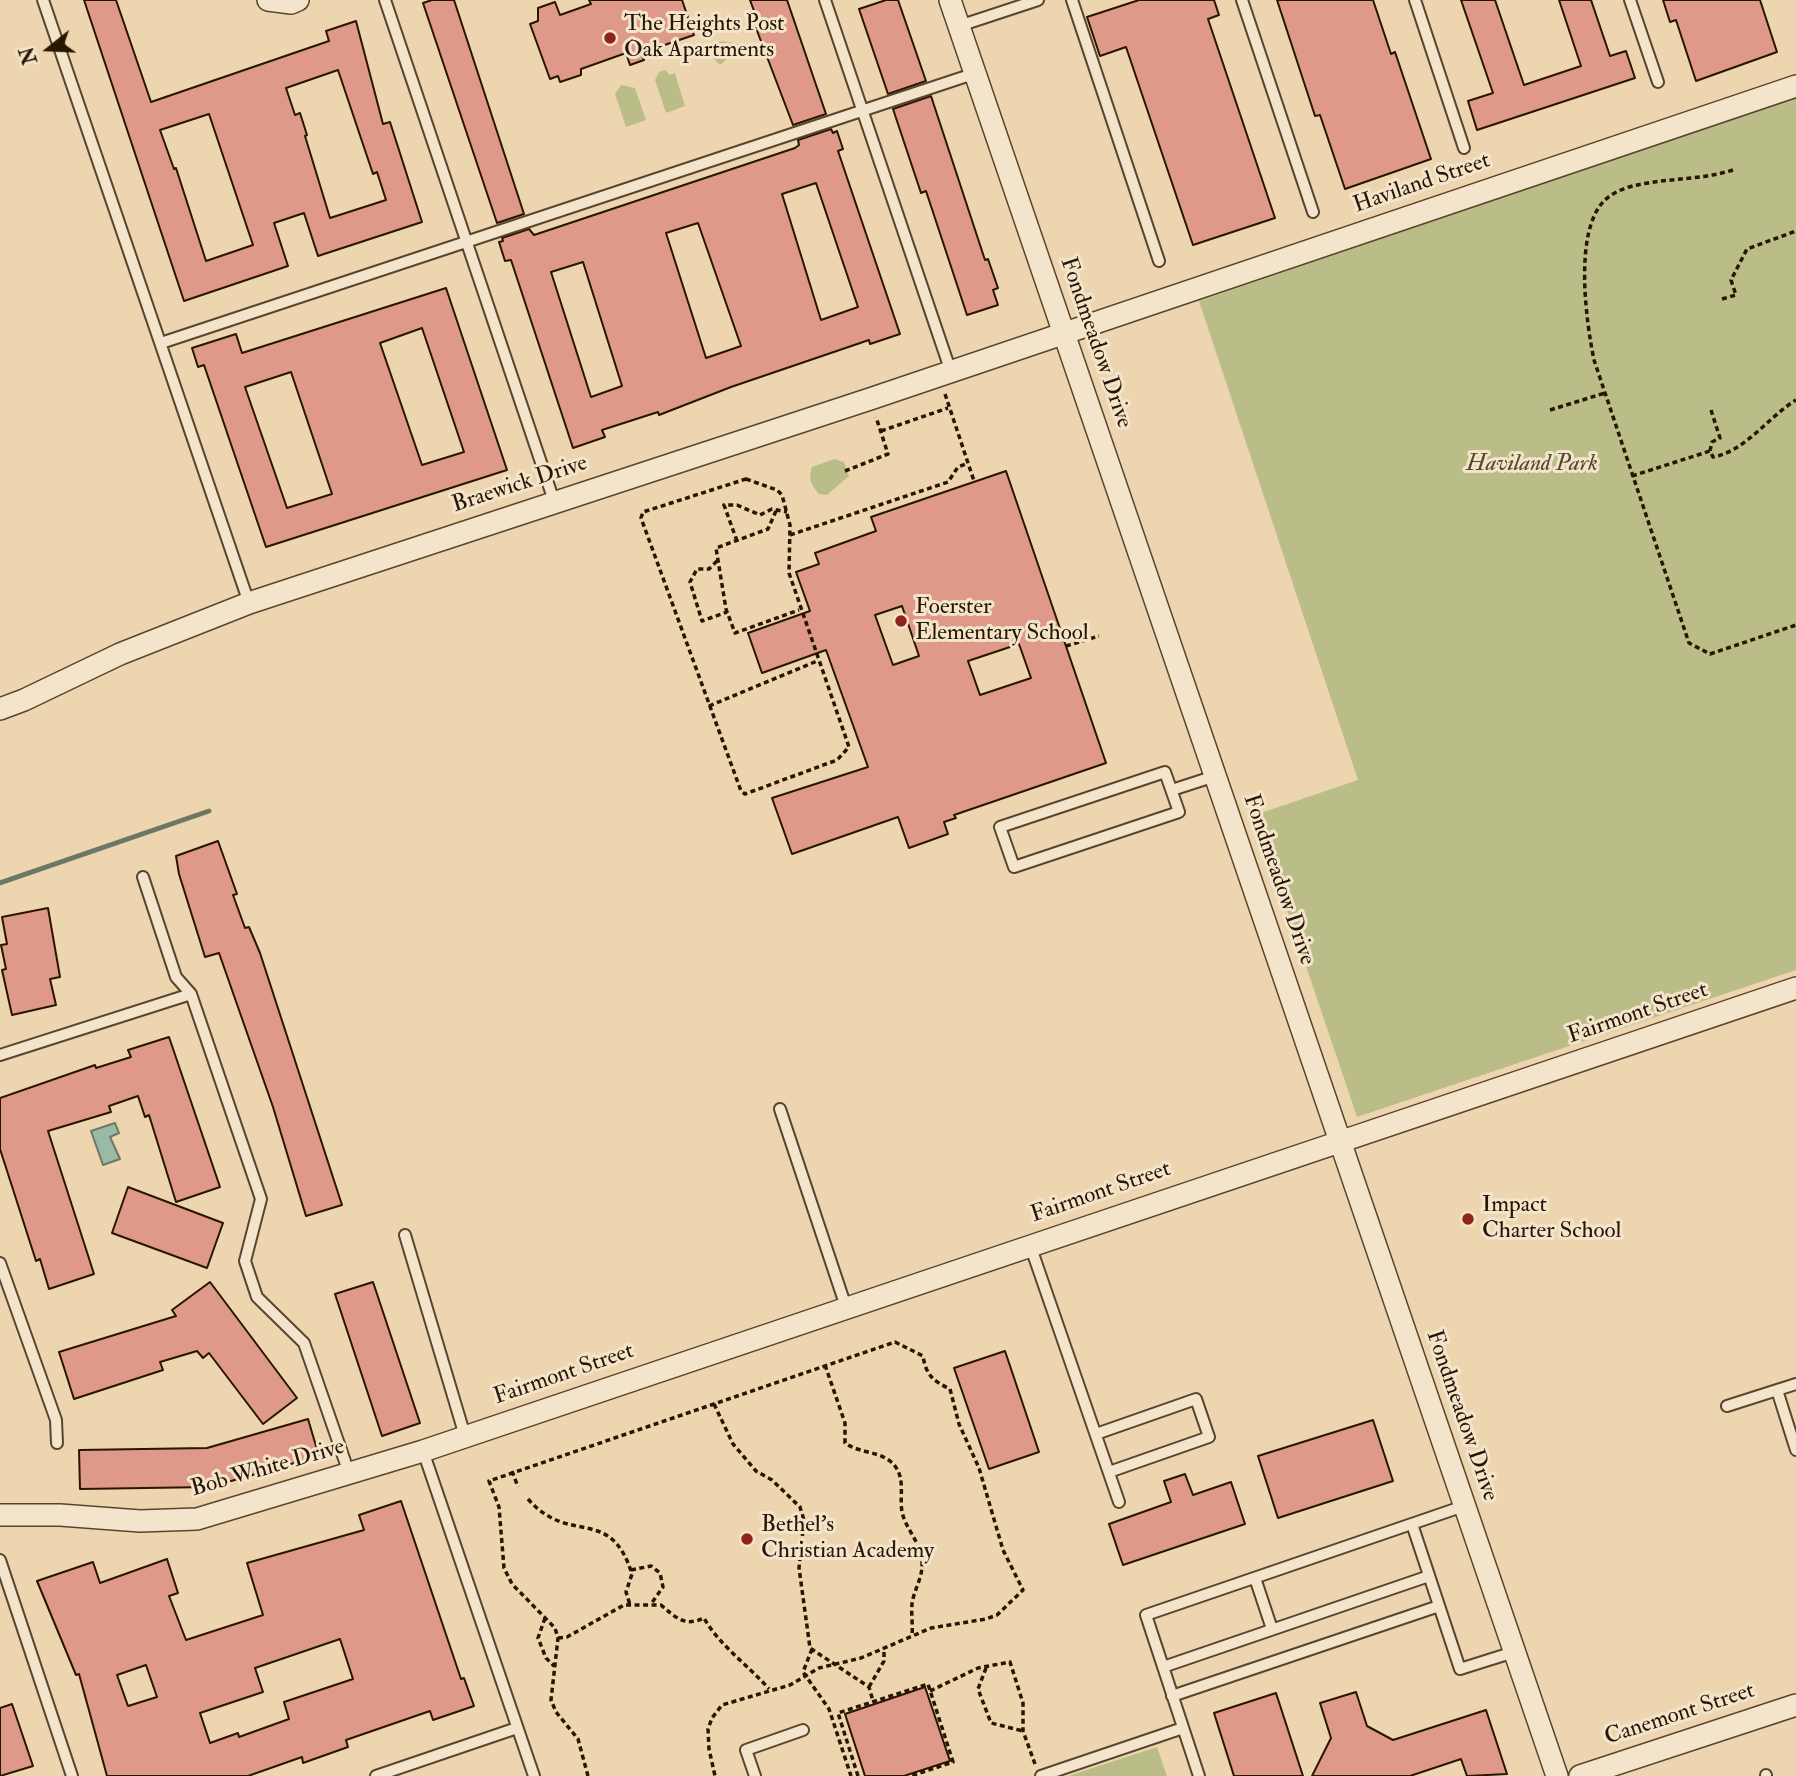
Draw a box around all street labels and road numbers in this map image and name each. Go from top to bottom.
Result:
street label: Haviland Street [1350,148,1494,220]
street label: Fondmeadow Drive [1053,254,1137,432]
street label: Braewick Drive [449,450,591,520]
street label: Fondmeadow Drive [1236,791,1320,969]
street label: Fairmont Street [1564,977,1712,1051]
street label: Fairmont Street [1027,1156,1175,1230]
street label: Fondmeadow Drive [1419,1327,1503,1505]
street label: Fairmont Street [490,1338,638,1412]
street label: Bob White Drive [188,1434,348,1504]
street label: Canemont Street [1602,1678,1758,1752]

